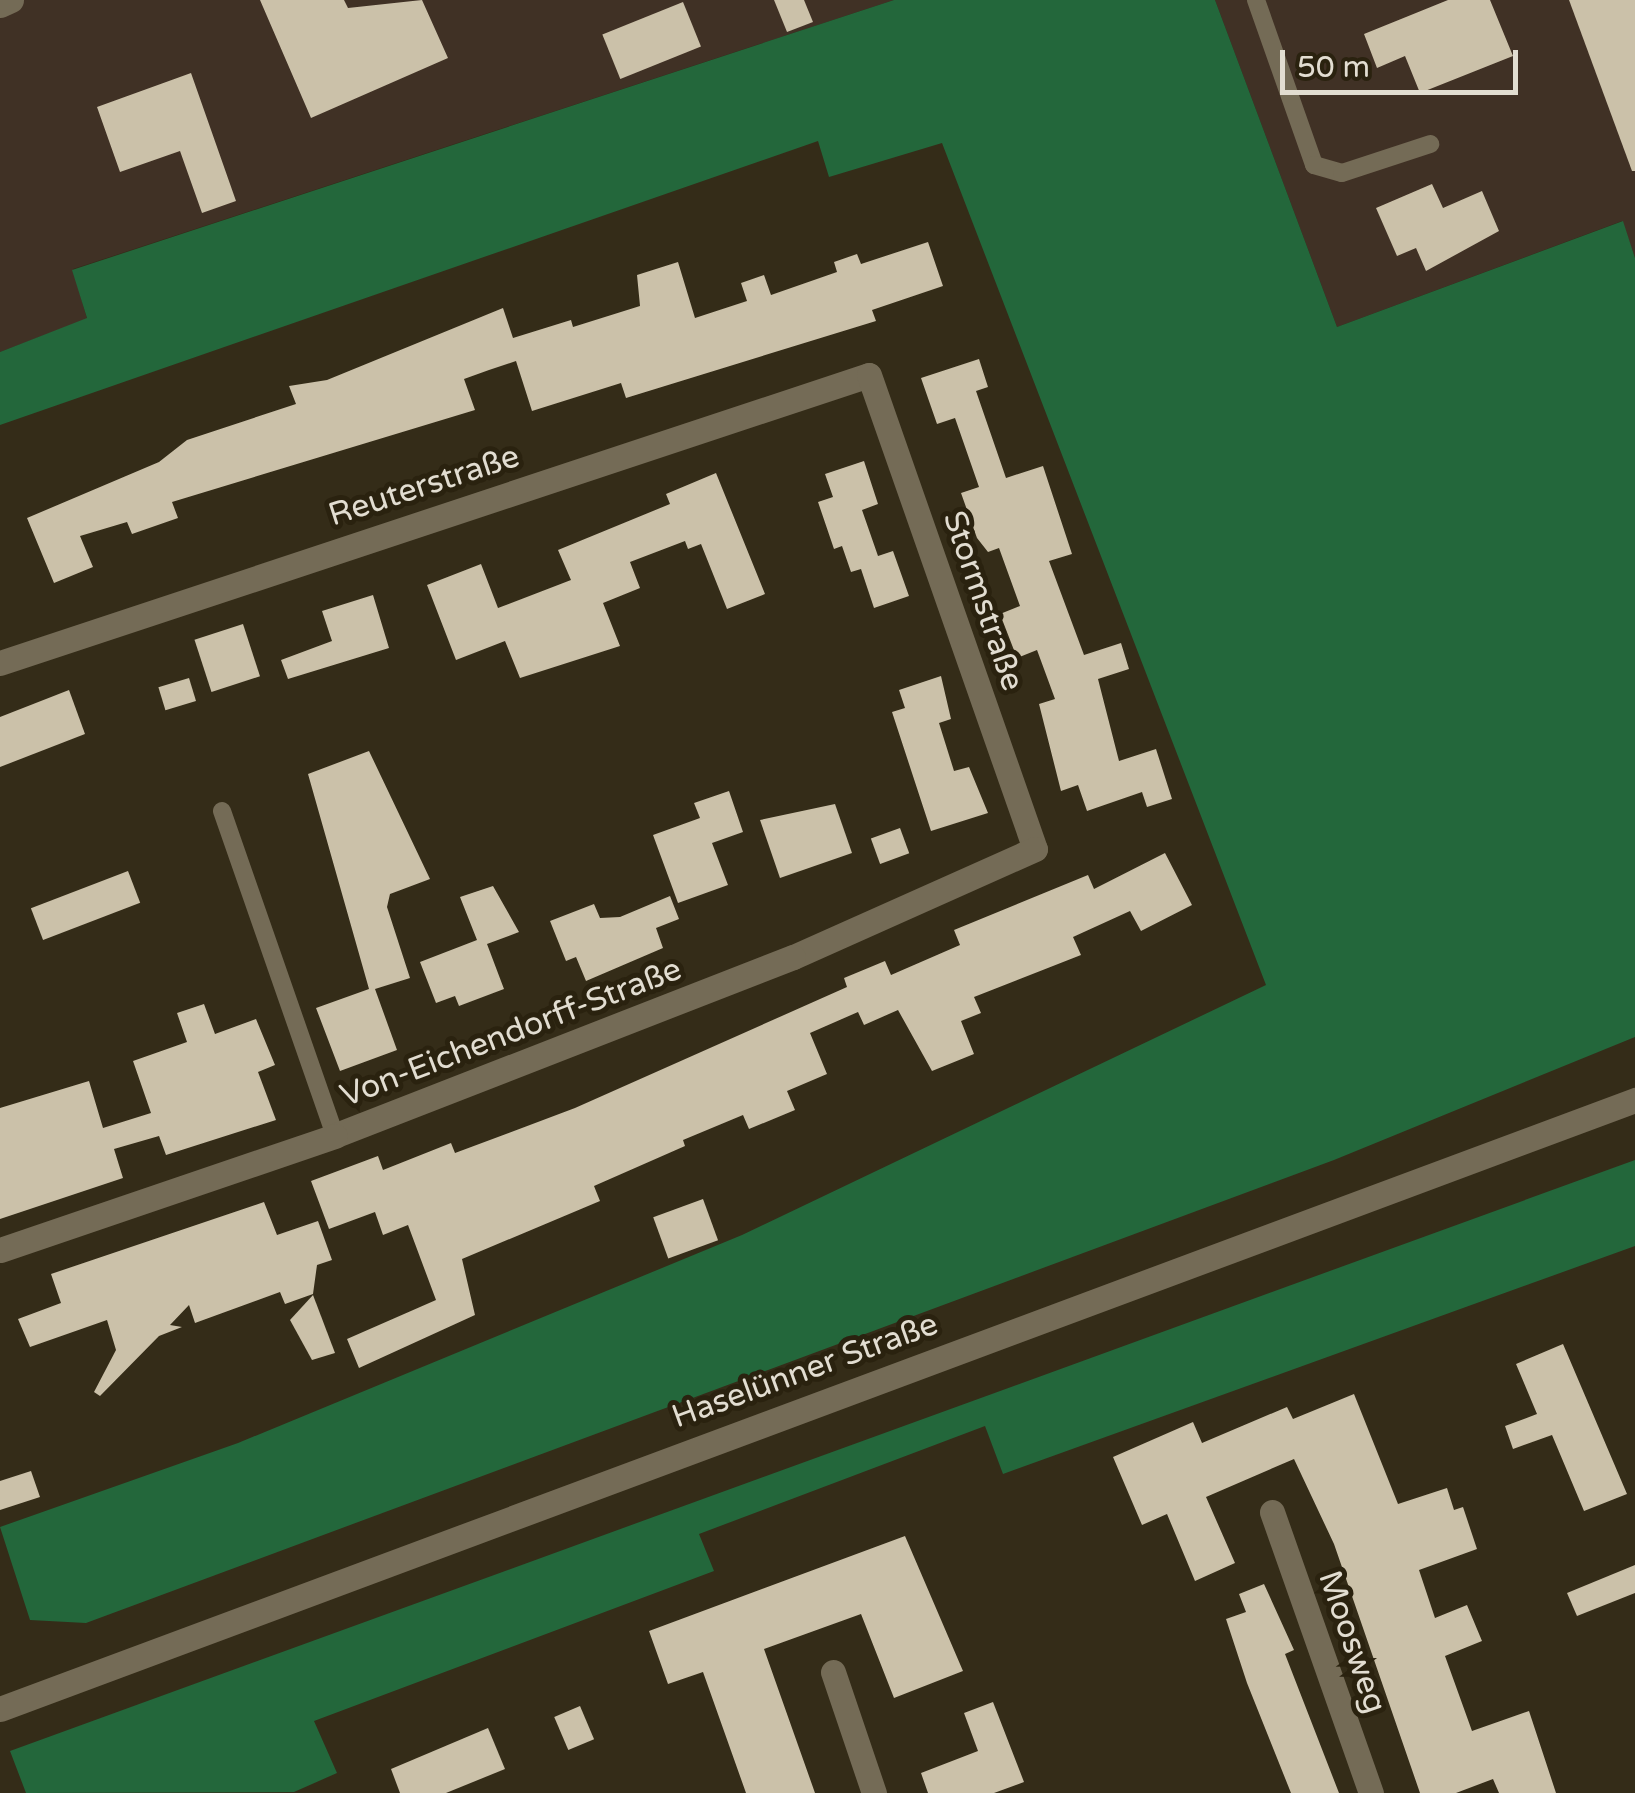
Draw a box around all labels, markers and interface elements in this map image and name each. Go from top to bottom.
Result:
scale bar [1285,30,1522,92]
text: 50 m [1297,49,1370,86]
street label: Reuterstraße [324,437,524,535]
street label: Stormstraße [934,506,1032,696]
street label: Von-Eichendorff-Straße [335,950,687,1116]
street label: Haselünner Straße [667,1305,943,1437]
street label: Moosweg [1310,1566,1394,1718]

